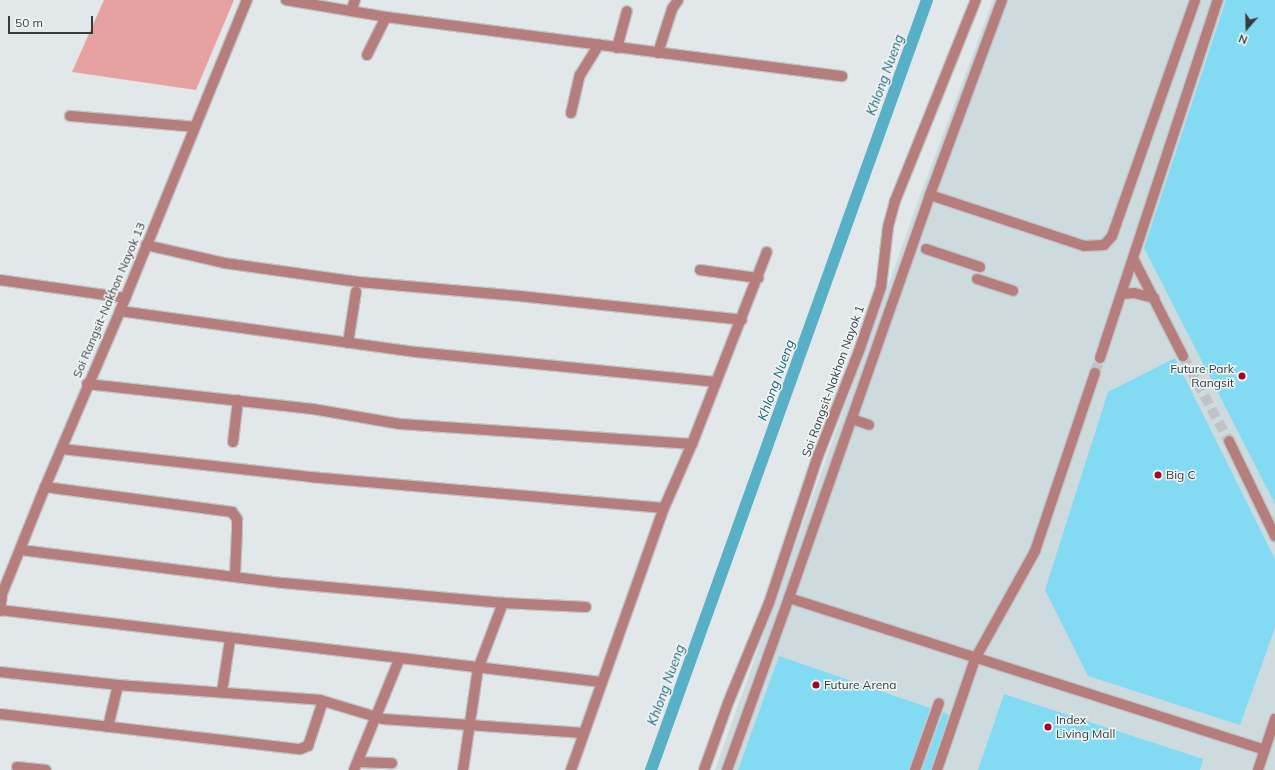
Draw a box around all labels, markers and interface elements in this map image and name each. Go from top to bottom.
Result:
scale bar [10,8,95,34]
north arrow [1227,8,1267,48]
text: 50 m [15,15,43,30]
text: N [1237,31,1249,47]
water label: Khlong Nueng [863,32,907,118]
street label: Soi Rangsit-Nakhon Nayok 13 [70,220,148,380]
street label: Soi Rangsit-Nakhon Nayok 1 [799,303,867,459]
water label: Khlong Nueng [754,337,798,423]
place label: Future Park Rangsit [1170,362,1234,390]
marker: Future Park Rangsit [1237,371,1247,381]
place label: Big C [1166,468,1196,482]
marker: Big C [1153,470,1163,480]
water label: Khlong Nueng [644,642,688,728]
place label: Future Arena [824,678,896,692]
marker: Future Arena [811,680,821,690]
place label: Index Living Mall [1056,713,1115,741]
marker: Index Living Mall [1043,722,1053,732]

